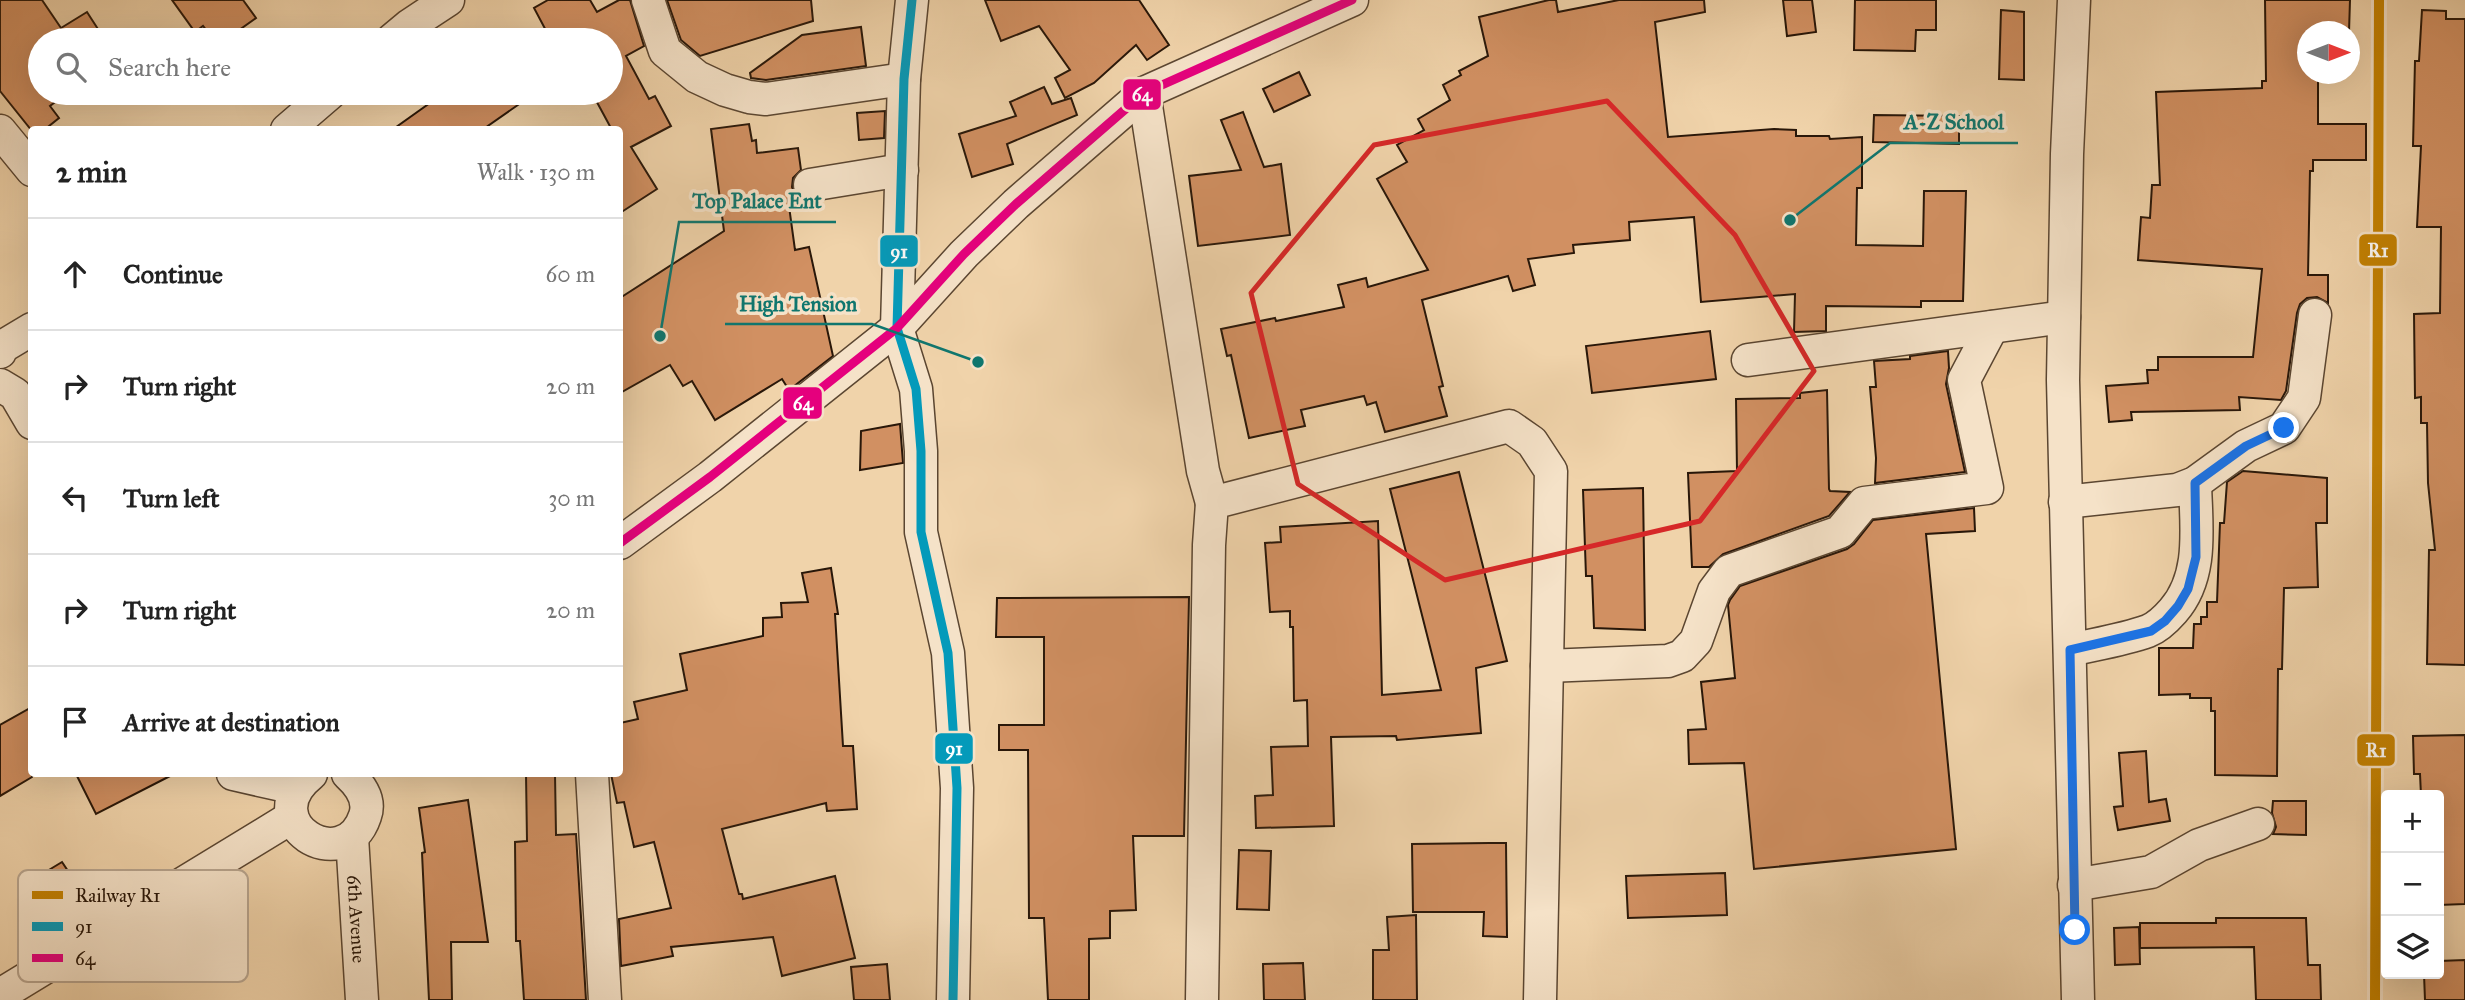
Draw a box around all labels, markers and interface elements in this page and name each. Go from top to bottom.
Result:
north arrow [2297,21,2360,84]
search box [28,28,623,105]
icon: search [52,48,90,86]
text: Search here [108,51,231,83]
line badge: 64 [1122,78,1162,111]
text: 64 [1132,83,1154,107]
callout: A-Z School [1890,101,2018,143]
text: A-Z School [1902,109,2005,135]
text: 2 min [56,154,127,190]
text: Walk · 130 m [477,158,595,186]
callout: Top Palace Ent [679,180,836,222]
text: Top Palace Ent [691,188,822,214]
line badge: R1 [2358,233,2398,267]
line badge: 91 [879,234,919,268]
text: R1 [2368,239,2389,262]
text: 91 [890,240,908,264]
icon: ahead [56,255,94,293]
text: Continue [123,258,223,290]
text: 60 m [546,260,595,288]
callout: High Tension [725,282,872,324]
text: High Tension [739,291,858,317]
icon: right [56,367,94,405]
text: Turn right [123,370,236,402]
text: 20 m [546,372,595,400]
line badge: 64 [782,386,823,420]
text: 64 [793,392,815,416]
route end [2268,412,2299,443]
icon: left [56,479,94,517]
text: Turn left [123,482,219,514]
text: 30 m [548,484,595,512]
icon: right [56,591,94,629]
text: Turn right [123,594,236,626]
text: 20 m [546,596,595,624]
icon: arrive [56,703,94,741]
text: Arrive at destination [123,706,340,738]
line badge: 91 [934,732,974,765]
line badge: R1 [2356,733,2396,767]
text: 91 [945,737,963,761]
text: R1 [2366,739,2387,762]
map controls [2381,790,2444,979]
button: + [2381,790,2444,853]
button: − [2381,853,2444,916]
legend [18,870,248,982]
street label: 6th Avenue [343,874,371,964]
text: Railway R1 [75,884,161,907]
route start [2059,914,2090,945]
text: 91 [75,915,93,938]
button: layers [2381,916,2444,979]
text: 64 [75,947,96,970]

